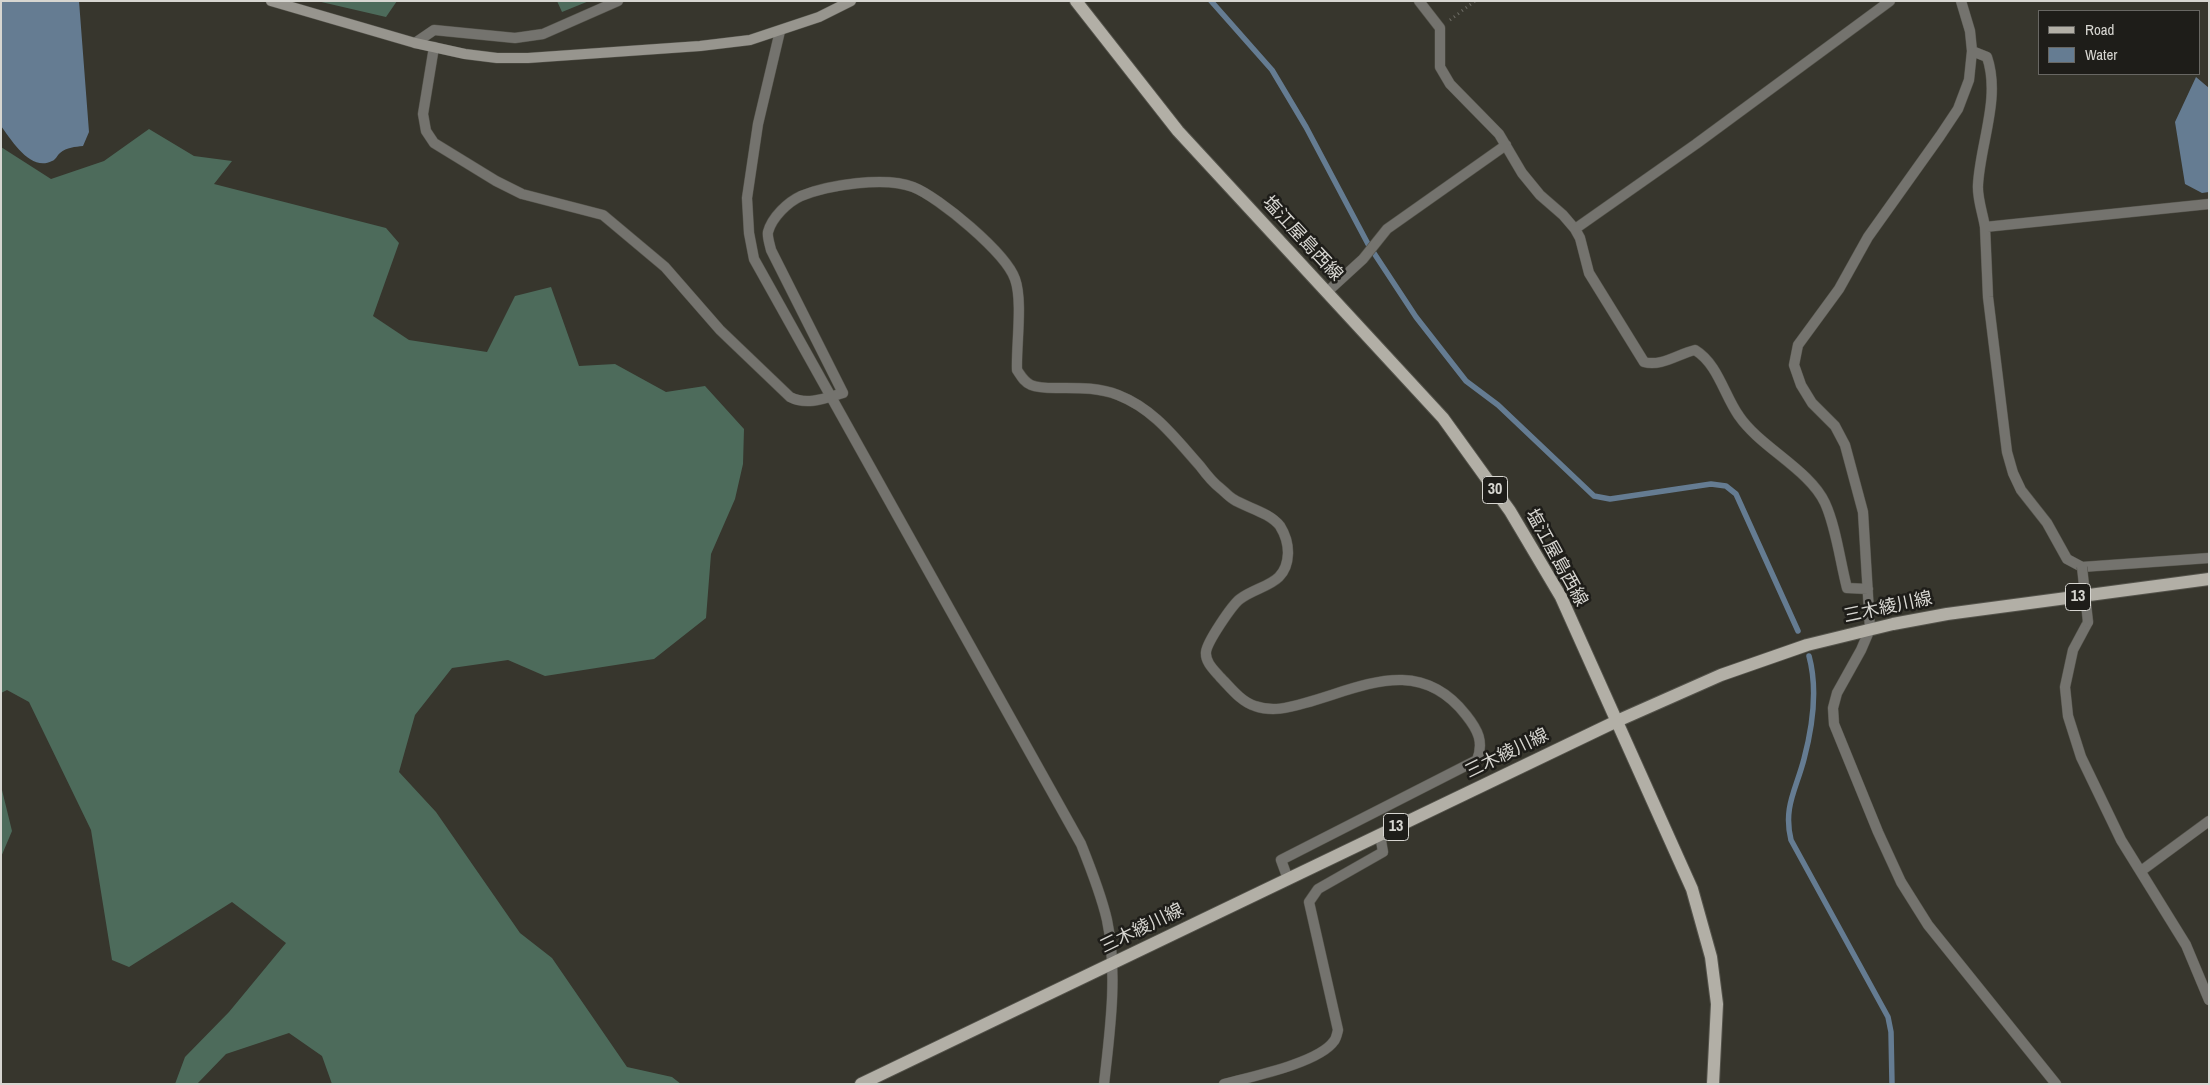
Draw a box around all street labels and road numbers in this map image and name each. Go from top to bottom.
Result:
street label: 塩江屋島西線 [1257,192,1347,286]
road number: 30 [1482,476,1508,504]
street label: 塩江屋島西線 [1520,506,1592,610]
road number: 13 [2066,584,2090,610]
street label: 三木綾川線 [1842,588,1934,628]
street label: 三木綾川線 [1462,725,1552,783]
road number: 13 [1384,814,1408,840]
street label: 三木綾川線 [1097,900,1187,958]

